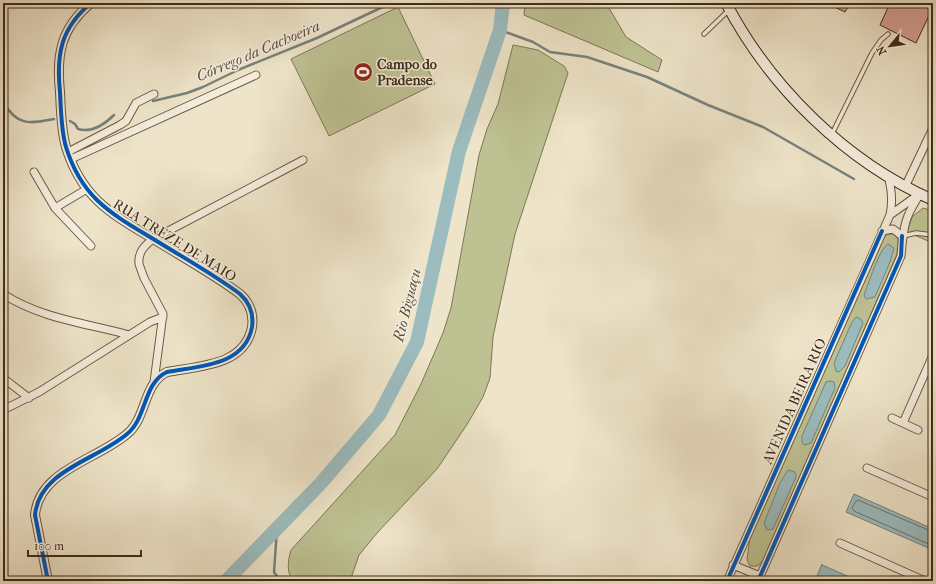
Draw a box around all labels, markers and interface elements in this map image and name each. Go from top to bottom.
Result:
water label: Córrego da Cachoeira [194,17,323,85]
north arrow [870,26,910,66]
text: N [874,43,889,57]
place label: Campo do Pradense [377,56,437,89]
sports icon: Campo do Pradense [352,61,374,83]
street label: RUA TREZE DE MAIO [110,196,239,285]
water label: Rio Biguaçu [389,267,425,344]
street label: AVENIDA BEIRA RIO [759,336,830,468]
scale bar [28,532,141,558]
text: 100 m [34,539,64,553]

